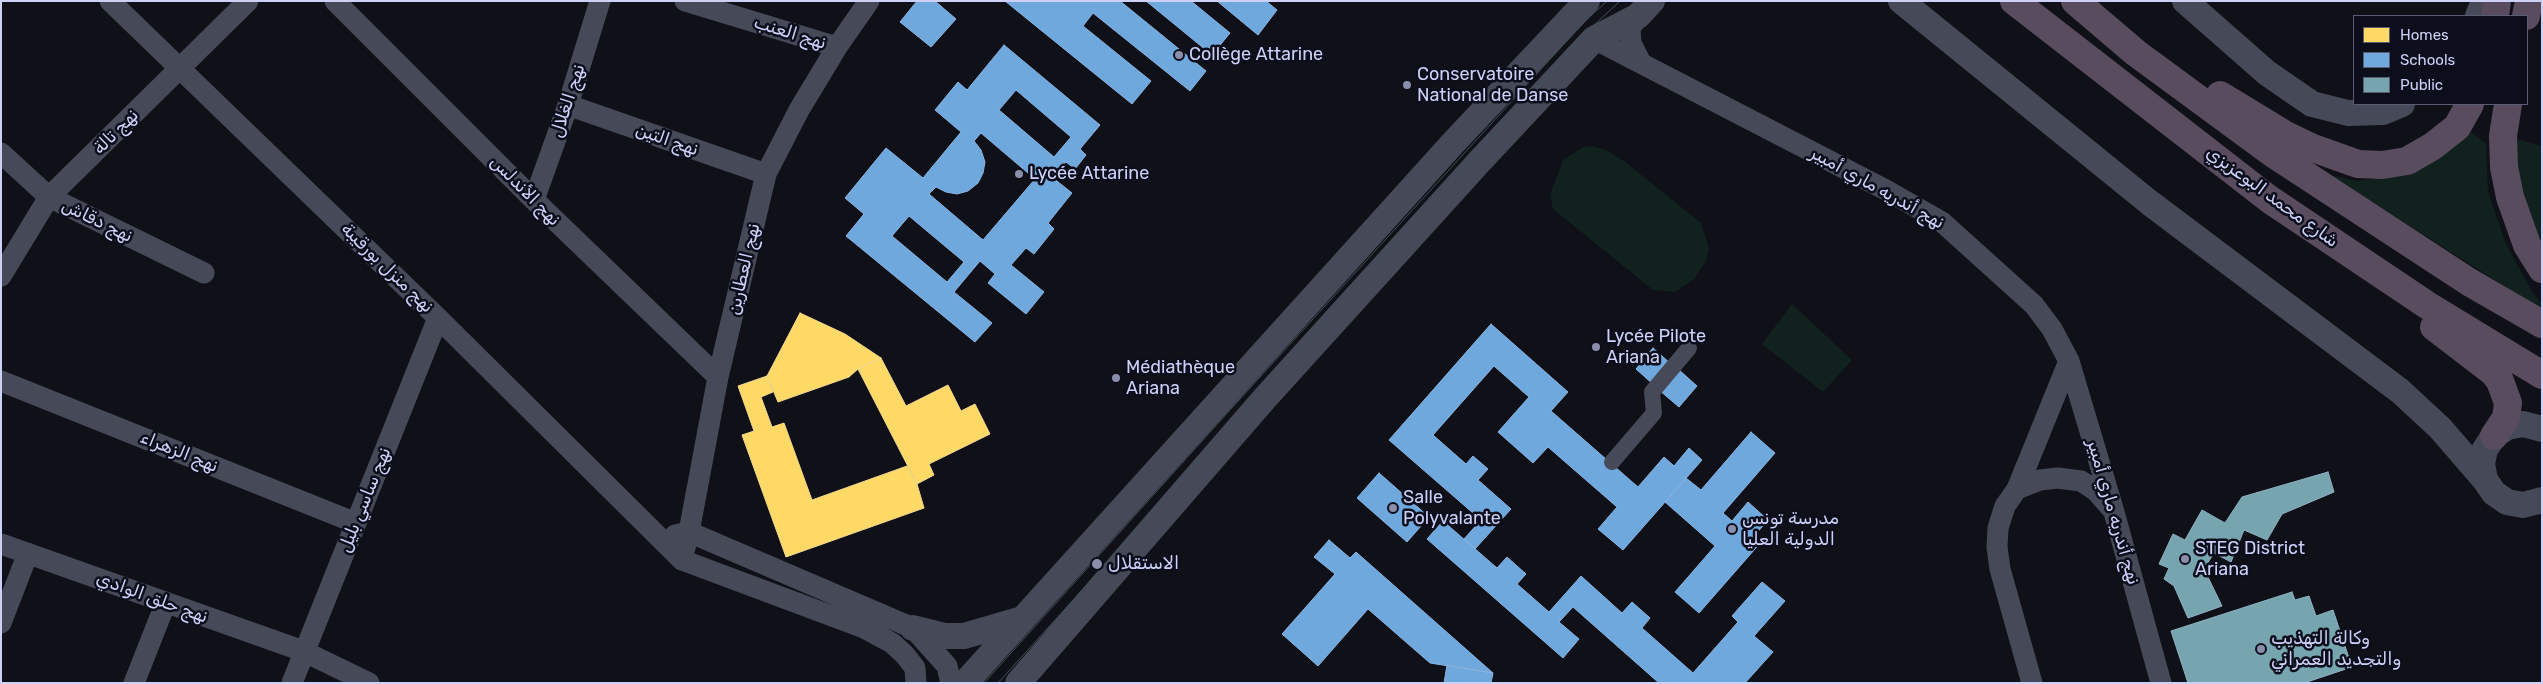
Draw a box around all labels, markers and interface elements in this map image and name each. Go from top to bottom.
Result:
street label: نهج العنب [751,12,829,54]
legend [2353,15,2528,105]
text: Homes [2400,26,2449,44]
place label: Collège Attarine [1189,44,1323,66]
marker: Collège Attarine [1173,49,1185,61]
text: Schools [2400,51,2455,69]
street label: نهج الغلال [546,61,590,141]
place label: Conservatoire National de Danse [1417,64,1568,106]
text: Public [2400,76,2443,94]
marker: Conservatoire National de Danse [1401,79,1413,91]
street label: نهج تالة [89,105,143,159]
street label: نهج التين [633,119,701,161]
street label: نهج أندريه ماري أمبير [1806,142,1948,234]
street label: شارع محمد البوعزيزي [2202,142,2342,252]
street label: نهج الأندلس [485,151,565,231]
place label: Lycée Attarine [1029,163,1149,185]
marker: Lycée Attarine [1013,168,1025,180]
street label: نهج دقاش [58,195,136,247]
street label: نهج منزل بورقيبة [336,218,438,318]
street label: نهج العطارين [723,221,765,317]
place label: Lycée Pilote Ariana [1606,326,1706,368]
marker: Lycée Pilote Ariana [1590,341,1602,353]
place label: Médiathèque Ariana [1126,357,1235,399]
marker: Médiathèque Ariana [1110,372,1122,384]
street label: نهج الزهراء [137,427,221,477]
street label: نهج أندريه ماري أمبير [2082,437,2144,587]
street label: نهج ساسي بليل [334,444,396,556]
place label: Salle Polyvalante [1403,487,1501,530]
marker: Salle Polyvalante [1387,502,1399,514]
place label: مدرسة تونس الدولية العليا [1742,508,1839,550]
marker: مدرسة تونس الدولية العليا [1726,523,1738,535]
place label: STEG District Ariana [2195,538,2305,580]
place label: الاستقلال [1108,553,1179,575]
marker: STEG District Ariana [2179,553,2191,565]
marker: الاستقلال [1090,557,1104,571]
street label: نهج حلق الوادي [93,568,211,628]
place label: وكالة التهذيب والتجديد العمراني [2271,628,2401,670]
marker: وكالة التهذيب والتجديد العمراني [2255,643,2267,655]

